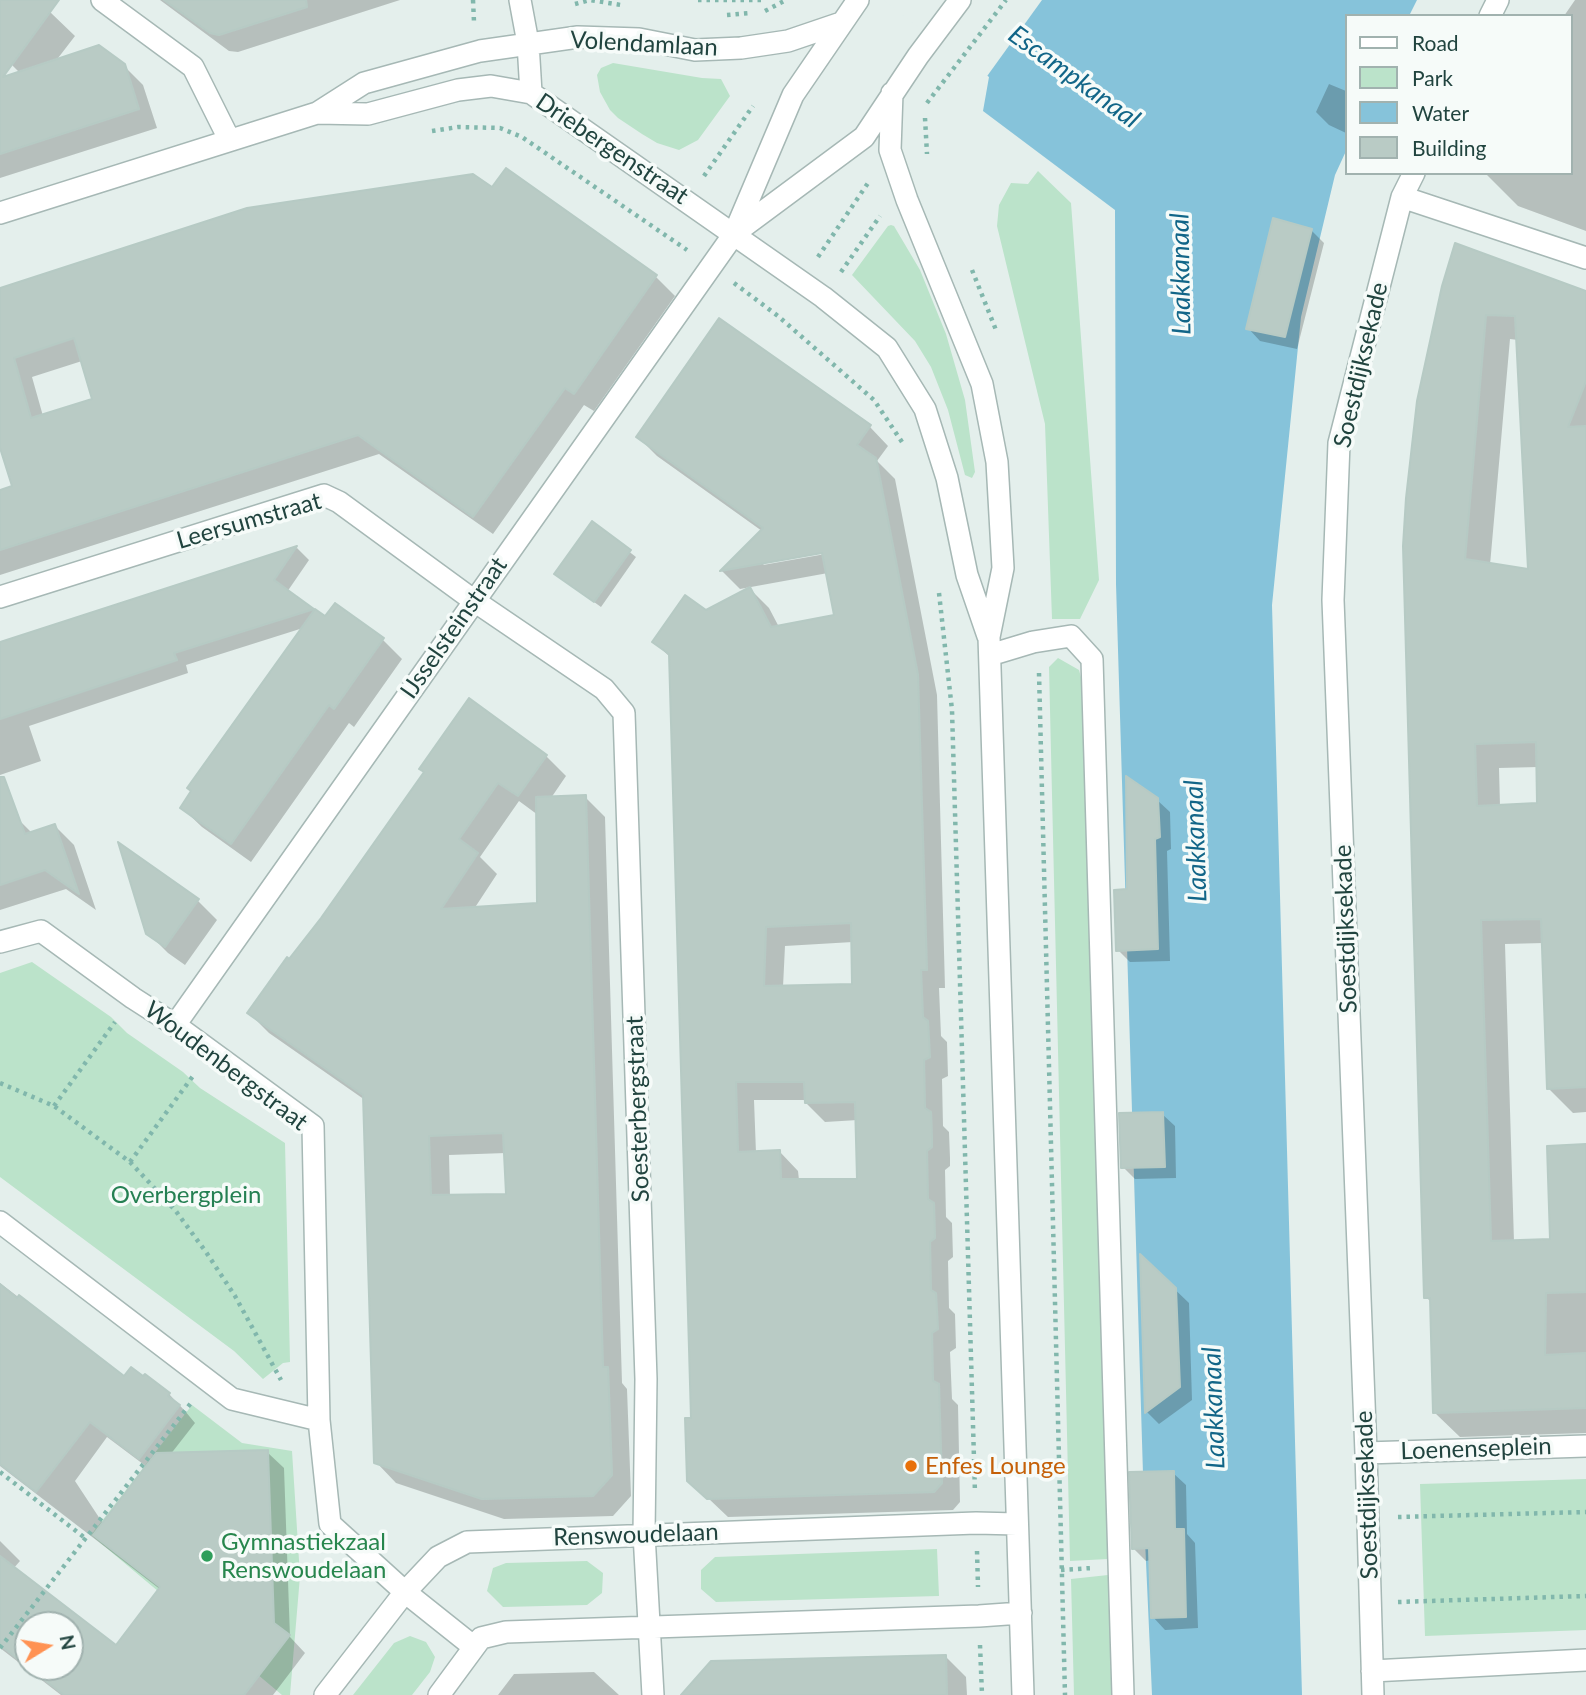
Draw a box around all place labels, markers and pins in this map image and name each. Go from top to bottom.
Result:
place label: Enfes Lounge [925,1452,1066,1480]
marker: Enfes Lounge [903,1458,919,1474]
place label: Gymnastiekzaal Renswoudelaan [221,1528,386,1584]
marker: Gymnastiekzaal Renswoudelaan [199,1548,215,1564]

